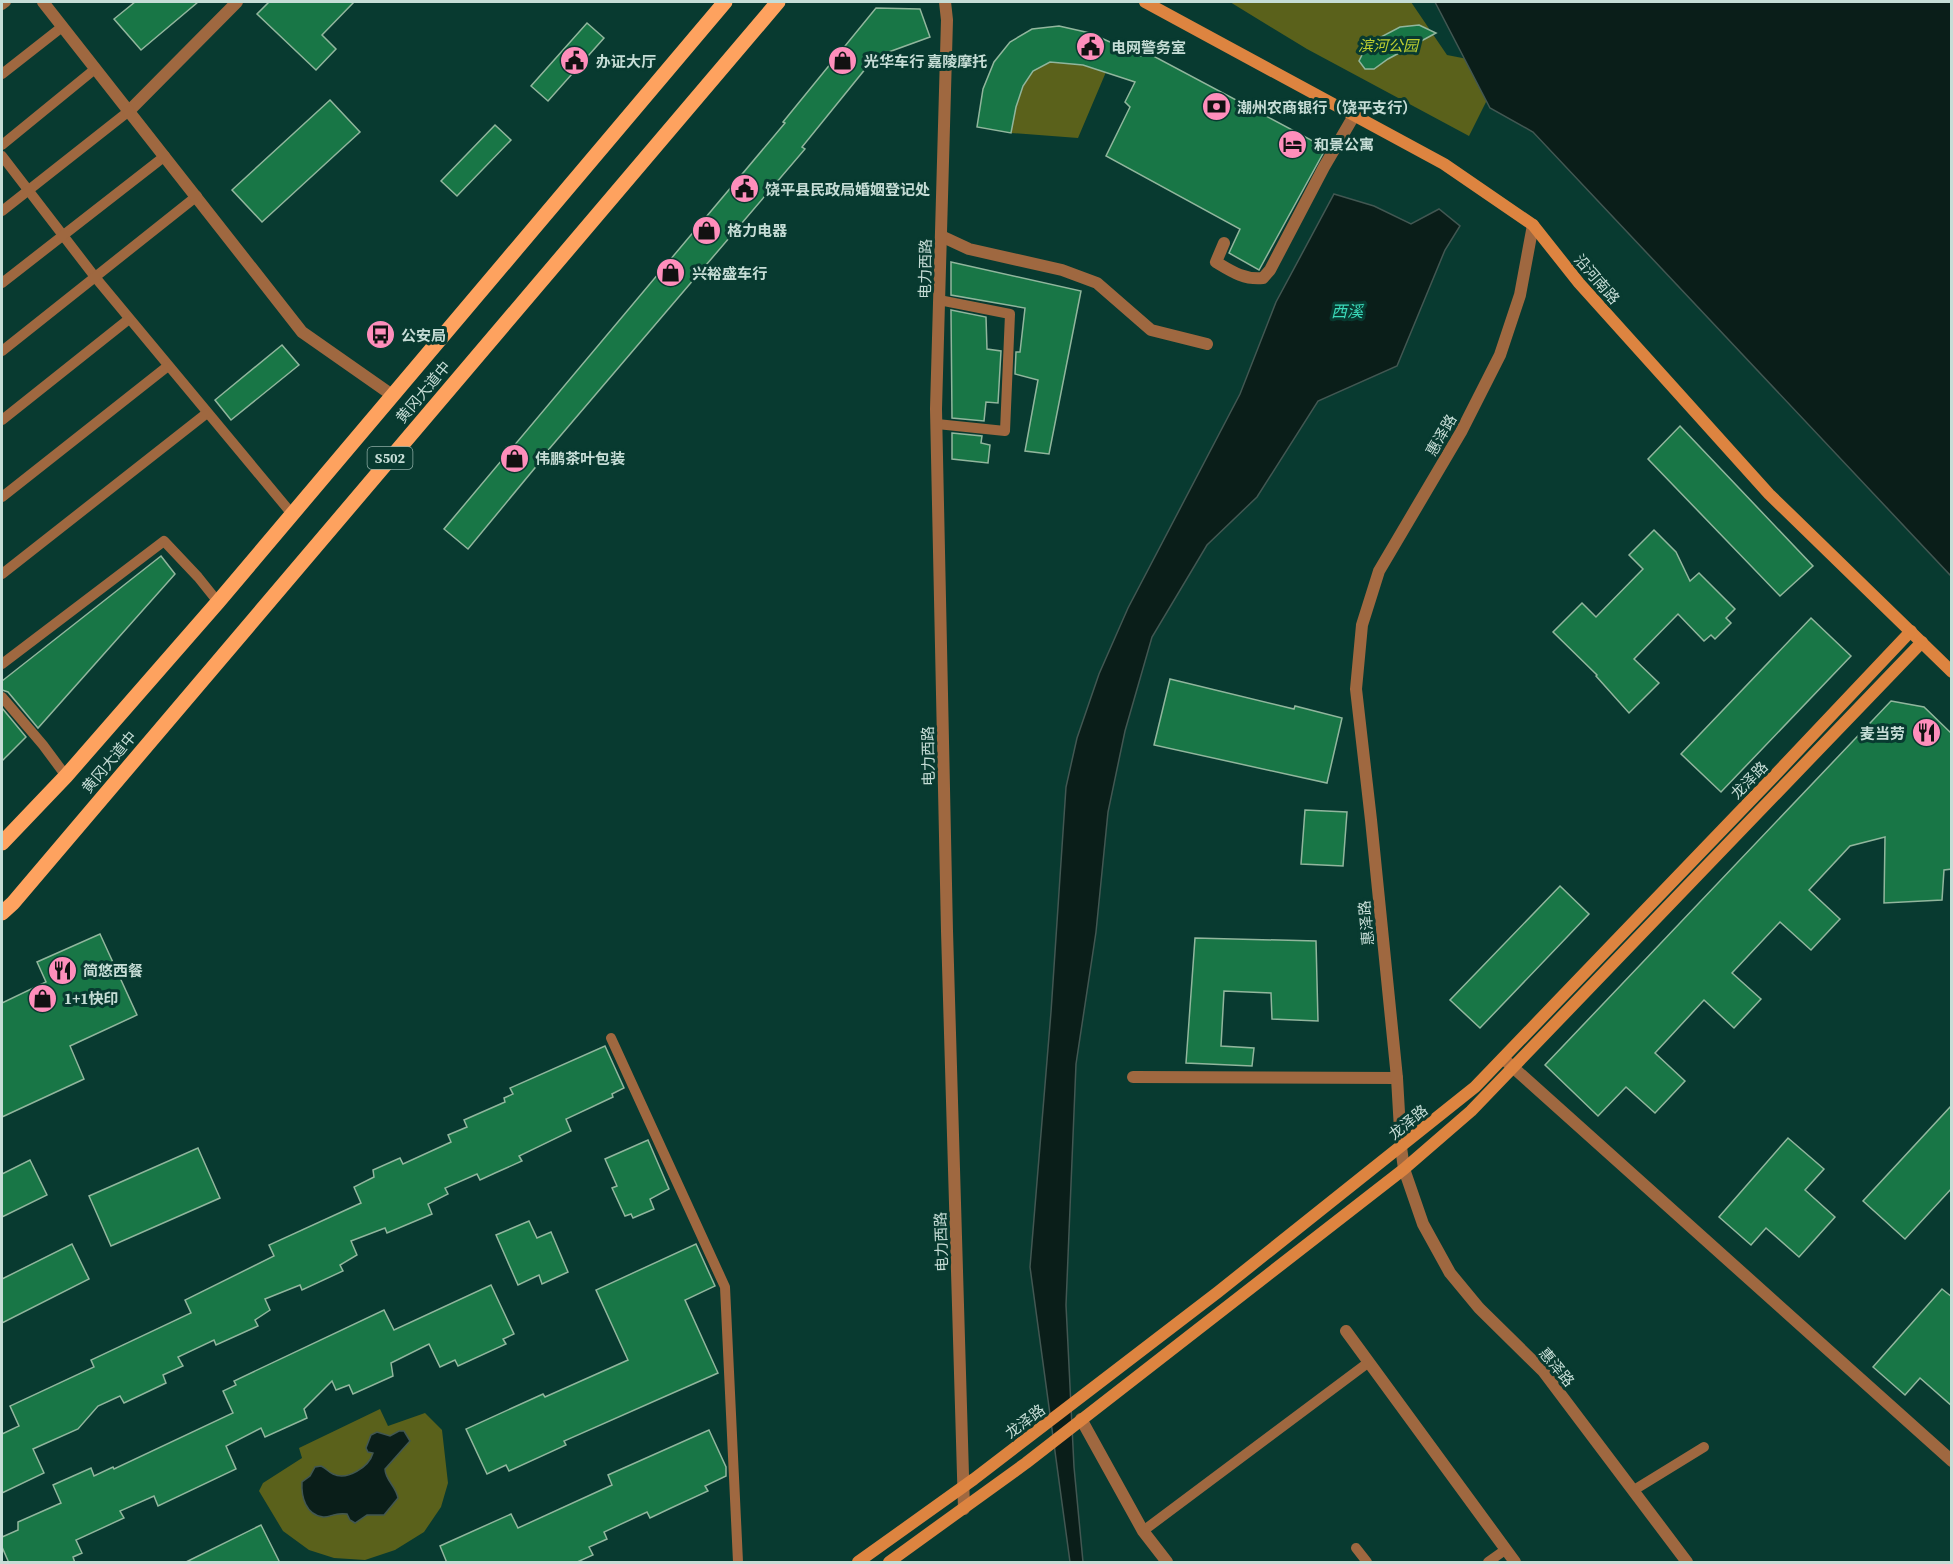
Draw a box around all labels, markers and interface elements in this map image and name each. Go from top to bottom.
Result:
public building icon: 电网警务室 [1074,31,1106,63]
park label: 滨河公园 [1358,35,1420,56]
place label: 电网警务室 [1111,37,1186,58]
public building icon: 办证大厅 [559,45,591,77]
shop icon: 光华车行 嘉陵摩托 [827,45,859,77]
place label: 办证大厅 [596,51,656,72]
place label: 光华车行 嘉陵摩托 [864,51,987,72]
bank icon: 潮州农商银行（饶平支行） [1200,91,1232,123]
place label: 潮州农商银行（饶平支行） [1237,97,1417,118]
hotel icon: 和景公寓 [1277,128,1309,160]
place label: 和景公寓 [1314,134,1374,155]
public building icon: 饶平县民政局婚姻登记处 [728,173,760,205]
place label: 饶平县民政局婚姻登记处 [765,179,930,200]
shop icon: 格力电器 [690,214,722,246]
place label: 格力电器 [727,220,788,241]
street label: 电力西路 [914,239,936,299]
street label: 沿河南路 [1569,249,1625,309]
shop icon: 兴裕盛车行 [655,257,687,289]
place label: 兴裕盛车行 [692,263,767,284]
water label: 西溪 [1331,300,1365,322]
bus stop icon: 公安局 [364,319,396,351]
place label: 公安局 [401,325,446,346]
street label: 黄冈大道中 [391,357,455,427]
street label: 惠泽路 [1421,410,1461,460]
shop icon: 伟鹏茶叶包装 [498,442,530,474]
road number: S502 [368,447,412,469]
place label: 伟鹏茶叶包装 [535,448,625,469]
restaurant icon: 麦当劳 [1910,717,1942,749]
place label: 麦当劳 [1860,723,1905,744]
street label: 电力西路 [917,726,939,786]
street label: 黄冈大道中 [77,727,141,797]
street label: 龙泽路 [1726,757,1772,803]
street label: 惠泽路 [1354,900,1378,946]
restaurant icon: 简悠西餐 [46,954,78,986]
place label: 简悠西餐 [83,960,143,981]
shop icon: 1+1快印 [27,982,59,1014]
place label: 1+1快印 [64,988,118,1009]
street label: 龙泽路 [1384,1100,1432,1144]
street label: 电力西路 [929,1212,953,1272]
street label: 惠泽路 [1534,1343,1580,1391]
street label: 龙泽路 [1001,1399,1049,1443]

